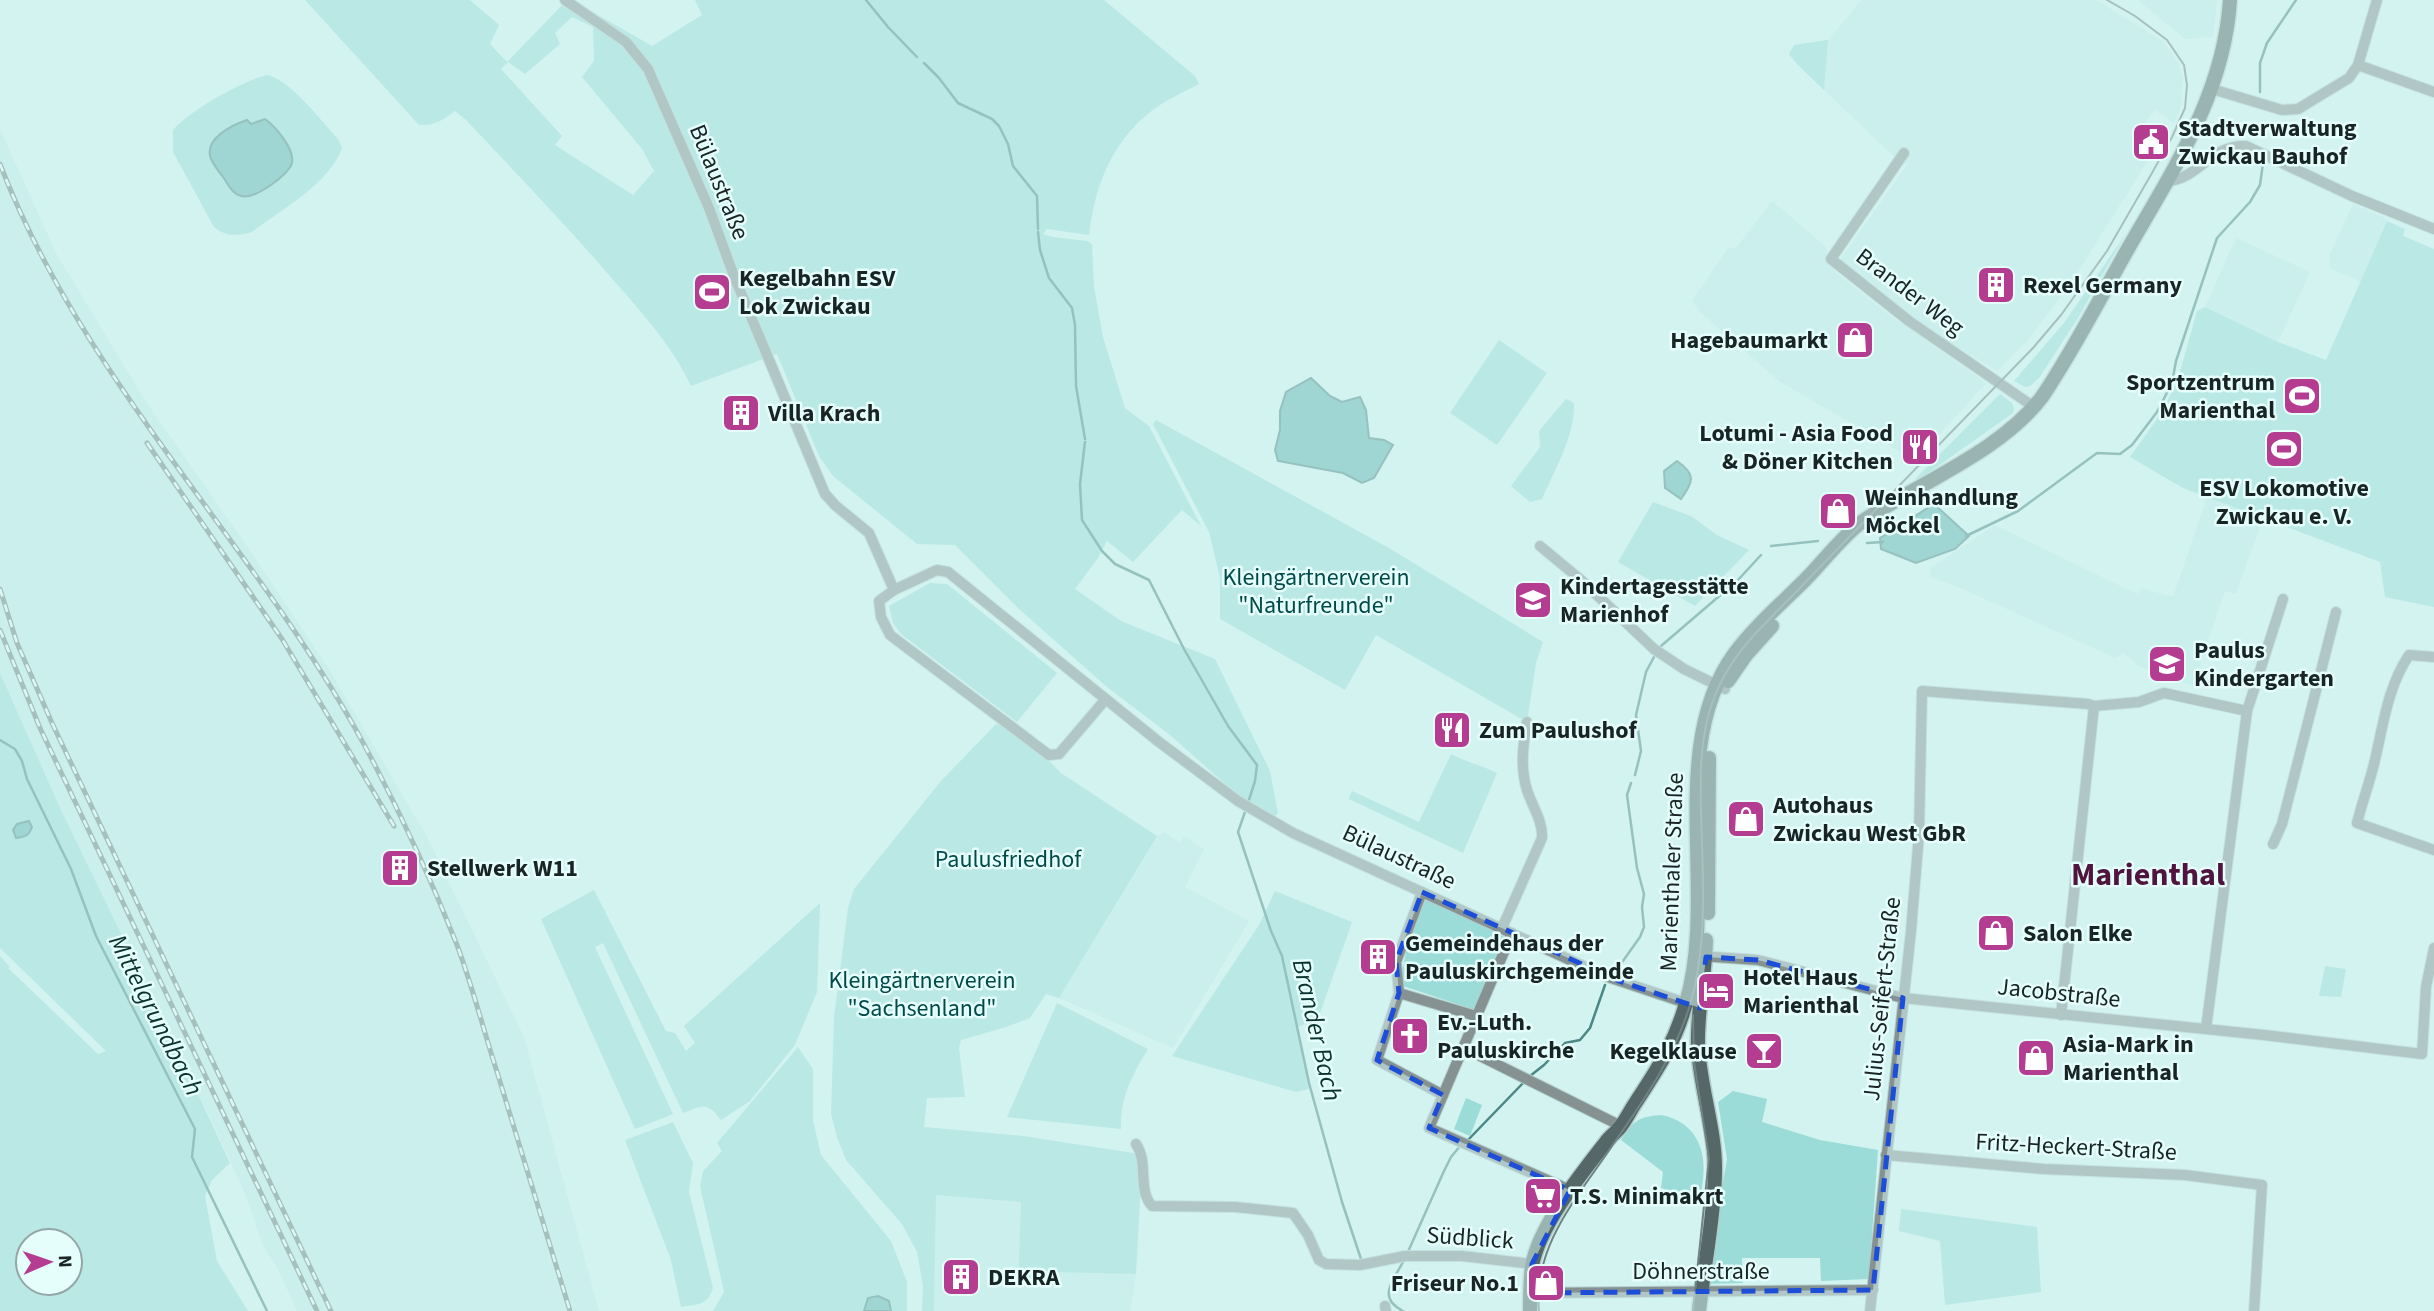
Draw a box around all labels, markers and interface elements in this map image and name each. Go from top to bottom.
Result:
place label: Stadtverwaltung Zwickau Bauhof [2178,111,2357,174]
street label: Bülaustraße [680,119,758,245]
public building icon: Stadtverwaltung Zwickau Bauhof [2130,121,2172,163]
street label: Brander Weg [1848,239,1972,345]
place label: Kegelbahn ESV Lok Zwickau [739,261,896,324]
building icon: Rexel Germany [1975,264,2017,306]
place label: Rexel Germany [2023,268,2183,303]
sports icon: Kegelbahn ESV Lok Zwickau [691,271,733,313]
shop icon: Hagebaumarkt [1834,319,1876,361]
place label: Hagebaumarkt [1670,323,1828,358]
place label: Sportzentrum Marienthal [2126,365,2275,428]
sports icon: Sportzentrum Marienthal [2281,375,2323,417]
building icon: Villa Krach [720,392,762,434]
place label: Villa Krach [767,396,880,431]
place label: Lotumi - Asia Food & Döner Kitchen [1699,416,1893,479]
restaurant icon: Lotumi - Asia Food & Döner Kitchen [1899,426,1941,468]
sports icon: ESV Lokomotive Zwickau e. V. [2263,428,2305,470]
place label: ESV Lokomotive Zwickau e. V. [2199,471,2369,534]
place label: Weinhandlung Möckel [1865,480,2018,543]
shop icon: Weinhandlung Möckel [1817,490,1859,532]
park label: Kleingärtnerverein "Naturfreunde" [1222,560,1410,623]
place label: Kindertagesstätte Marienhof [1560,569,1749,632]
school or university icon: Kindertagesstätte Marienhof [1512,579,1554,621]
place label: Paulus Kindergarten [2194,633,2334,696]
school or university icon: Paulus Kindergarten [2146,643,2188,685]
restaurant icon: Zum Paulushof [1431,709,1473,751]
place label: Zum Paulushof [1479,713,1637,748]
street label: Marienthaler Straße [1651,772,1693,972]
place label: Autohaus Zwickau West GbR [1772,788,1966,851]
shop icon: Autohaus Zwickau West GbR [1725,798,1767,840]
street label: Bülaustraße [1336,815,1462,899]
park label: Paulusfriedhof [935,842,1082,877]
building icon: Stellwerk W11 [379,847,421,889]
place label: Stellwerk W11 [427,851,578,886]
district label: Marienthal [2071,852,2225,898]
street label: Julius-Seifert-Straße [1854,895,1910,1103]
shop icon: Salon Elke [1975,912,2017,954]
place label: Salon Elke [2023,916,2133,951]
place label: Gemeindehaus der Pauluskirchgemeinde [1405,926,1634,989]
water label: Mittelgrundbach [99,928,213,1102]
building icon: Gemeindehaus der Pauluskirchgemeinde [1357,936,1399,978]
water label: Brander Bach [1283,955,1351,1105]
place label: Hotel Haus Marienthal [1743,960,1859,1023]
park label: Kleingärtnerverein "Sachsenland" [828,963,1016,1026]
street label: Jacobstraße [1996,969,2122,1017]
hotel icon: Hotel Haus Marienthal [1695,970,1737,1012]
place label: Ev.-Luth. Pauluskirche [1437,1005,1574,1068]
church icon: Ev.-Luth. Pauluskirche [1389,1015,1431,1057]
place label: Asia-Mark in Marienthal [2062,1027,2194,1090]
bar icon: Kegelklause [1743,1030,1785,1072]
place label: Kegelklause [1609,1034,1737,1069]
shop icon: Asia-Mark in Marienthal [2015,1037,2057,1079]
street label: Fritz-Heckert-Straße [1974,1124,2178,1170]
supermarket icon: T.S. Minimakrt [1522,1175,1564,1217]
place label: T.S. Minimakrt [1570,1179,1723,1214]
street label: Südblick [1425,1217,1515,1259]
north arrow [14,1227,84,1297]
street label: Döhnerstraße [1632,1254,1770,1289]
text: N [51,1255,78,1268]
building icon: DEKRA [940,1256,982,1298]
place label: DEKRA [988,1260,1060,1295]
shop icon: Friseur No.1 [1525,1262,1567,1304]
place label: Friseur No.1 [1391,1266,1519,1301]

